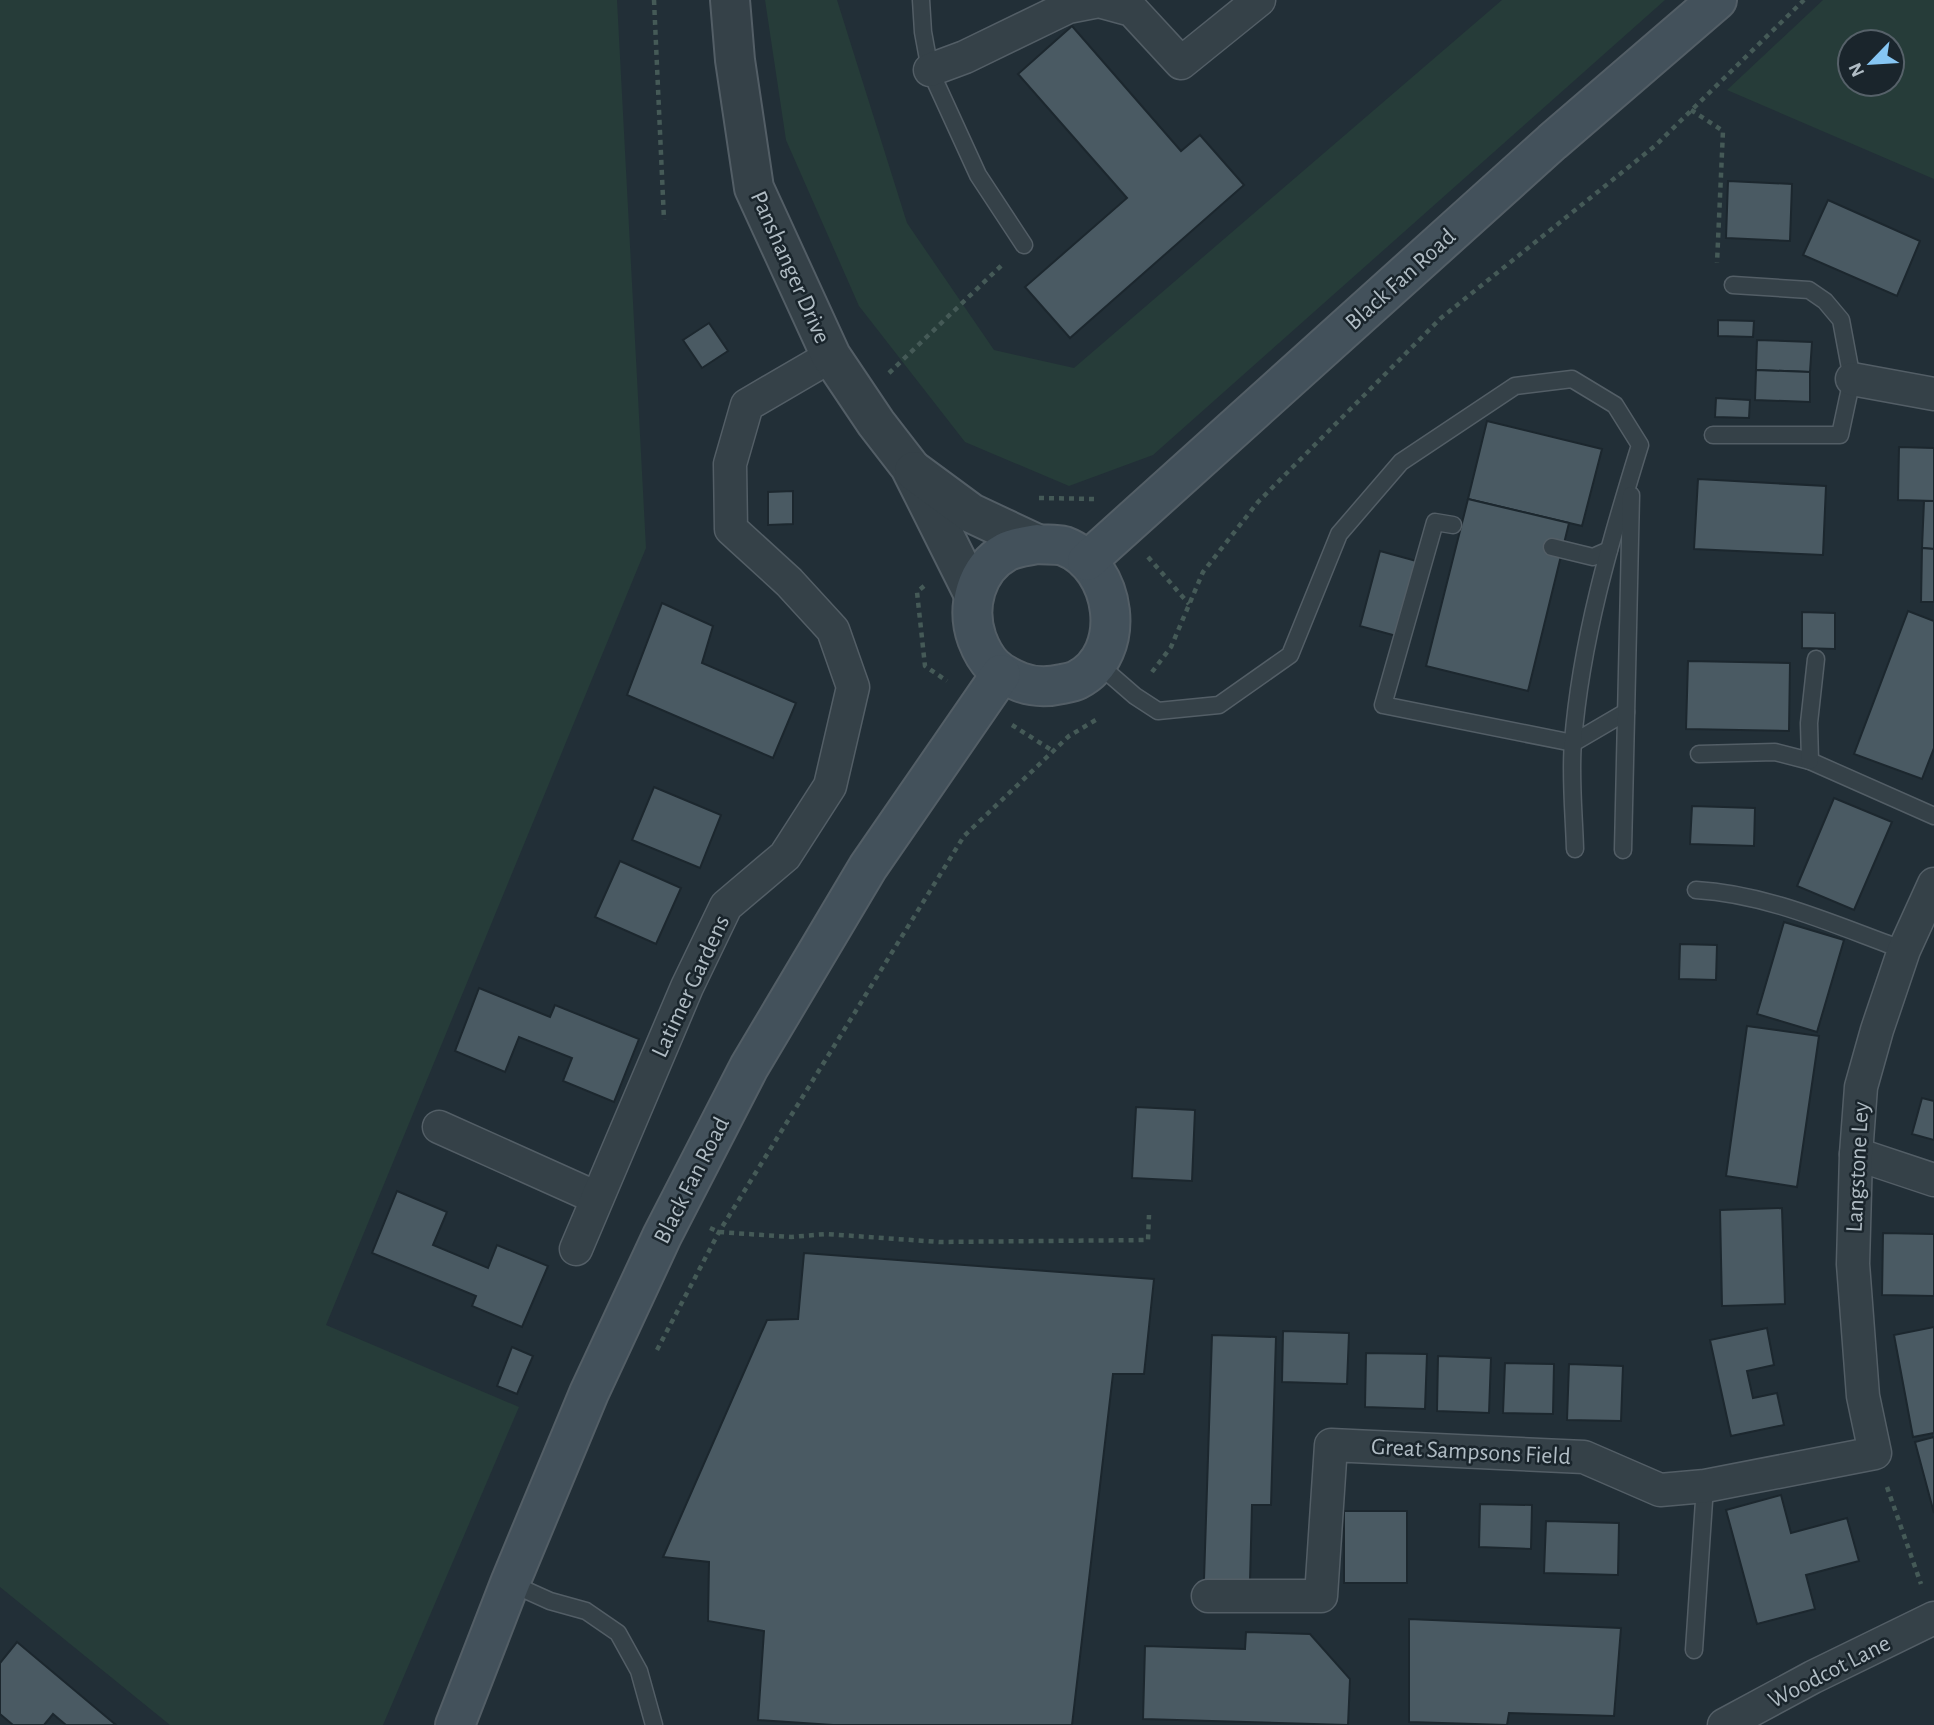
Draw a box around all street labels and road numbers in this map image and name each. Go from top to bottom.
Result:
street label: Panshanger Drive [746,188,834,347]
street label: Black Fan Road [1341,224,1460,335]
street label: Latimer Gardens [647,912,734,1061]
street label: Langstone Ley [1843,1101,1873,1233]
street label: Black Fan Road [650,1113,734,1248]
street label: Great Sampsons Field [1371,1435,1571,1469]
street label: Woodcot Lane [1765,1631,1894,1713]

